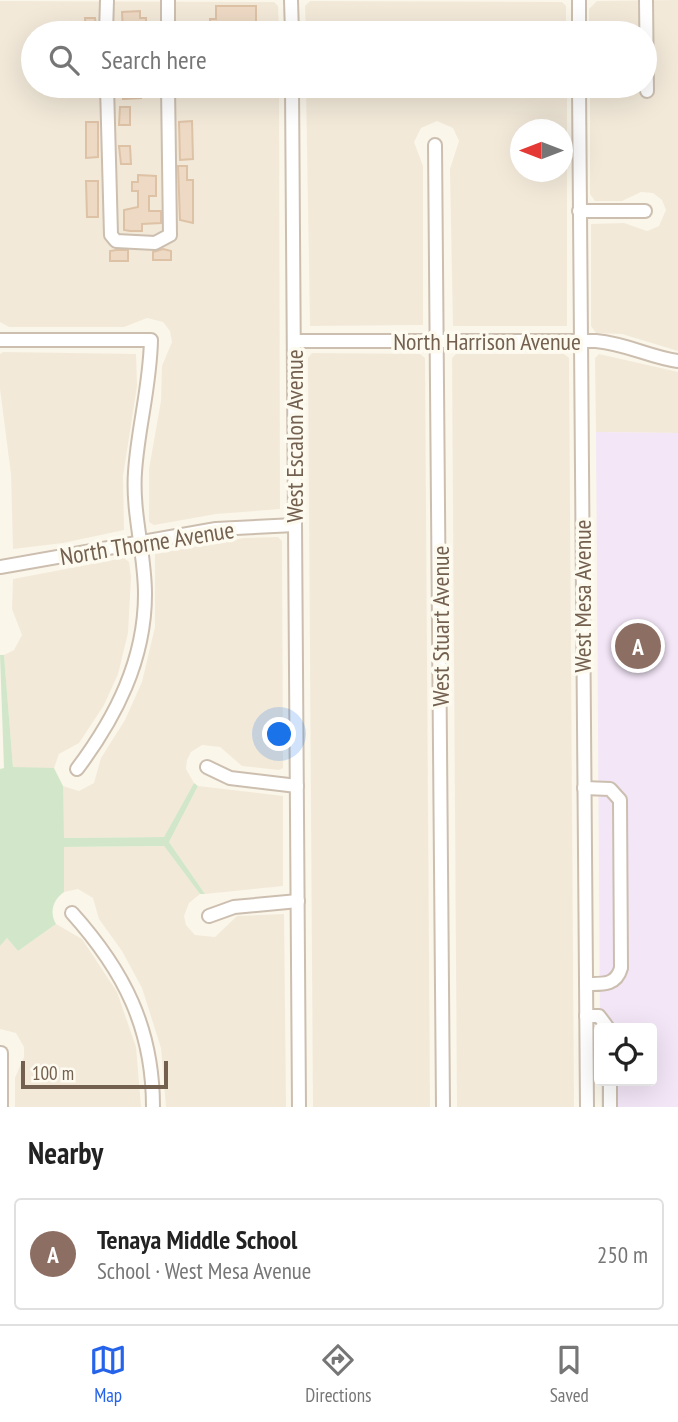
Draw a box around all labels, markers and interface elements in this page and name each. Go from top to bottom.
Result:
search box [21,21,657,98]
icon: search [45,41,83,79]
text: Search here [101,43,207,76]
north arrow [510,119,573,182]
street label: North Harrison Avenue [393,326,581,357]
street label: West Escalon Avenue [279,349,310,523]
street label: North Thorne Avenue [58,514,236,572]
street label: West Mesa Avenue [567,519,598,673]
street label: West Stuart Avenue [425,546,456,706]
pin: A [615,620,661,672]
your location [262,717,296,751]
map controls [594,1023,657,1086]
button: locate [594,1023,657,1086]
scale bar [21,1058,168,1090]
text: 100 m [32,1061,74,1085]
text: Nearby [28,1133,103,1172]
text: Tenaya Middle School [97,1223,297,1256]
text: A [47,1240,59,1269]
text: 250 m [597,1240,648,1269]
text: School · West Mesa Avenue [97,1256,311,1285]
tab: Map [89,1341,127,1407]
tab: Directions [305,1341,371,1407]
tab: Saved [550,1341,589,1407]

